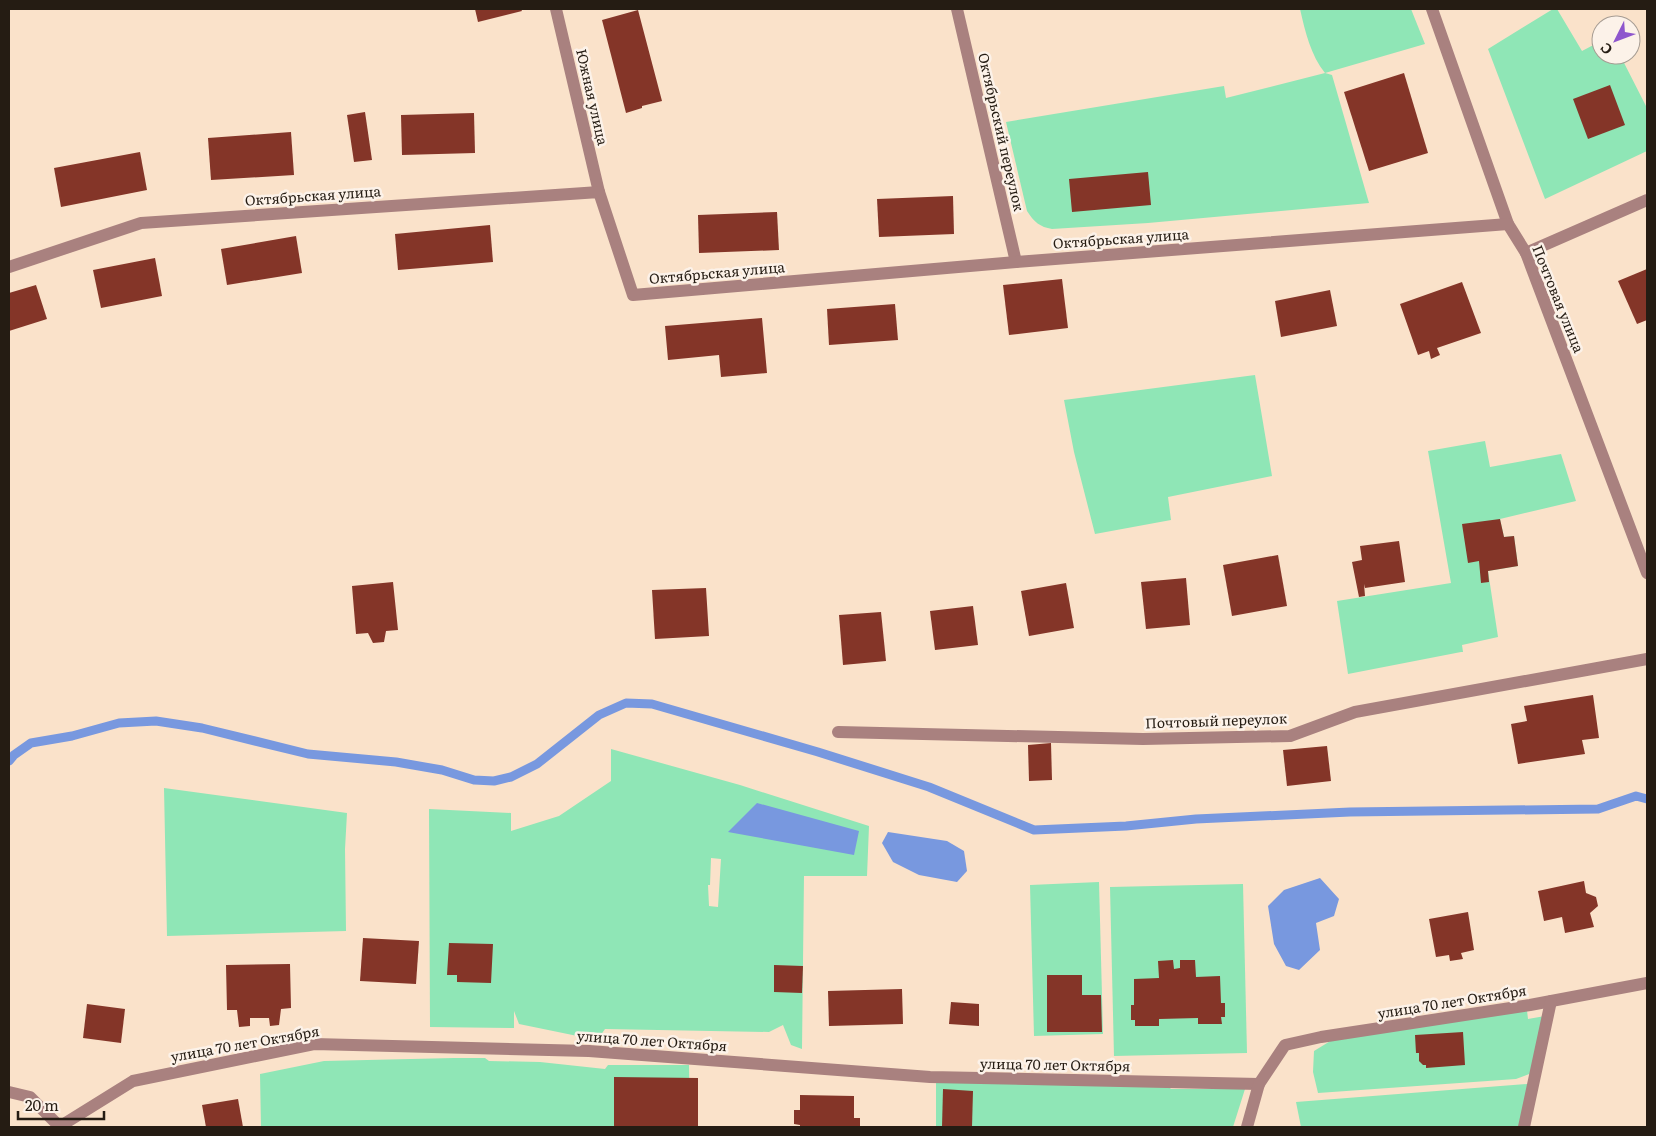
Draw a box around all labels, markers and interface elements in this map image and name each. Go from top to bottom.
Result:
north arrow [1591,15,1641,65]
text: С [1595,39,1616,60]
street label: Южная улица [572,47,614,147]
street label: Октябрьский переулок [974,51,1030,214]
street label: Октябрьская улица [244,180,382,210]
street label: Октябрьская улица [1052,223,1190,253]
street label: Почтовая улица [1528,242,1590,356]
street label: Октябрьская улица [648,256,786,288]
street label: Почтовый переулок [1145,708,1288,732]
street label: улица 70 лет Октября [1376,979,1528,1023]
street label: улица 70 лет Октября [169,1020,321,1066]
street label: улица 70 лет Октября [576,1025,728,1055]
street label: улица 70 лет Октября [980,1053,1130,1075]
scale bar [18,1088,104,1120]
text: 20 m [25,1093,59,1116]

